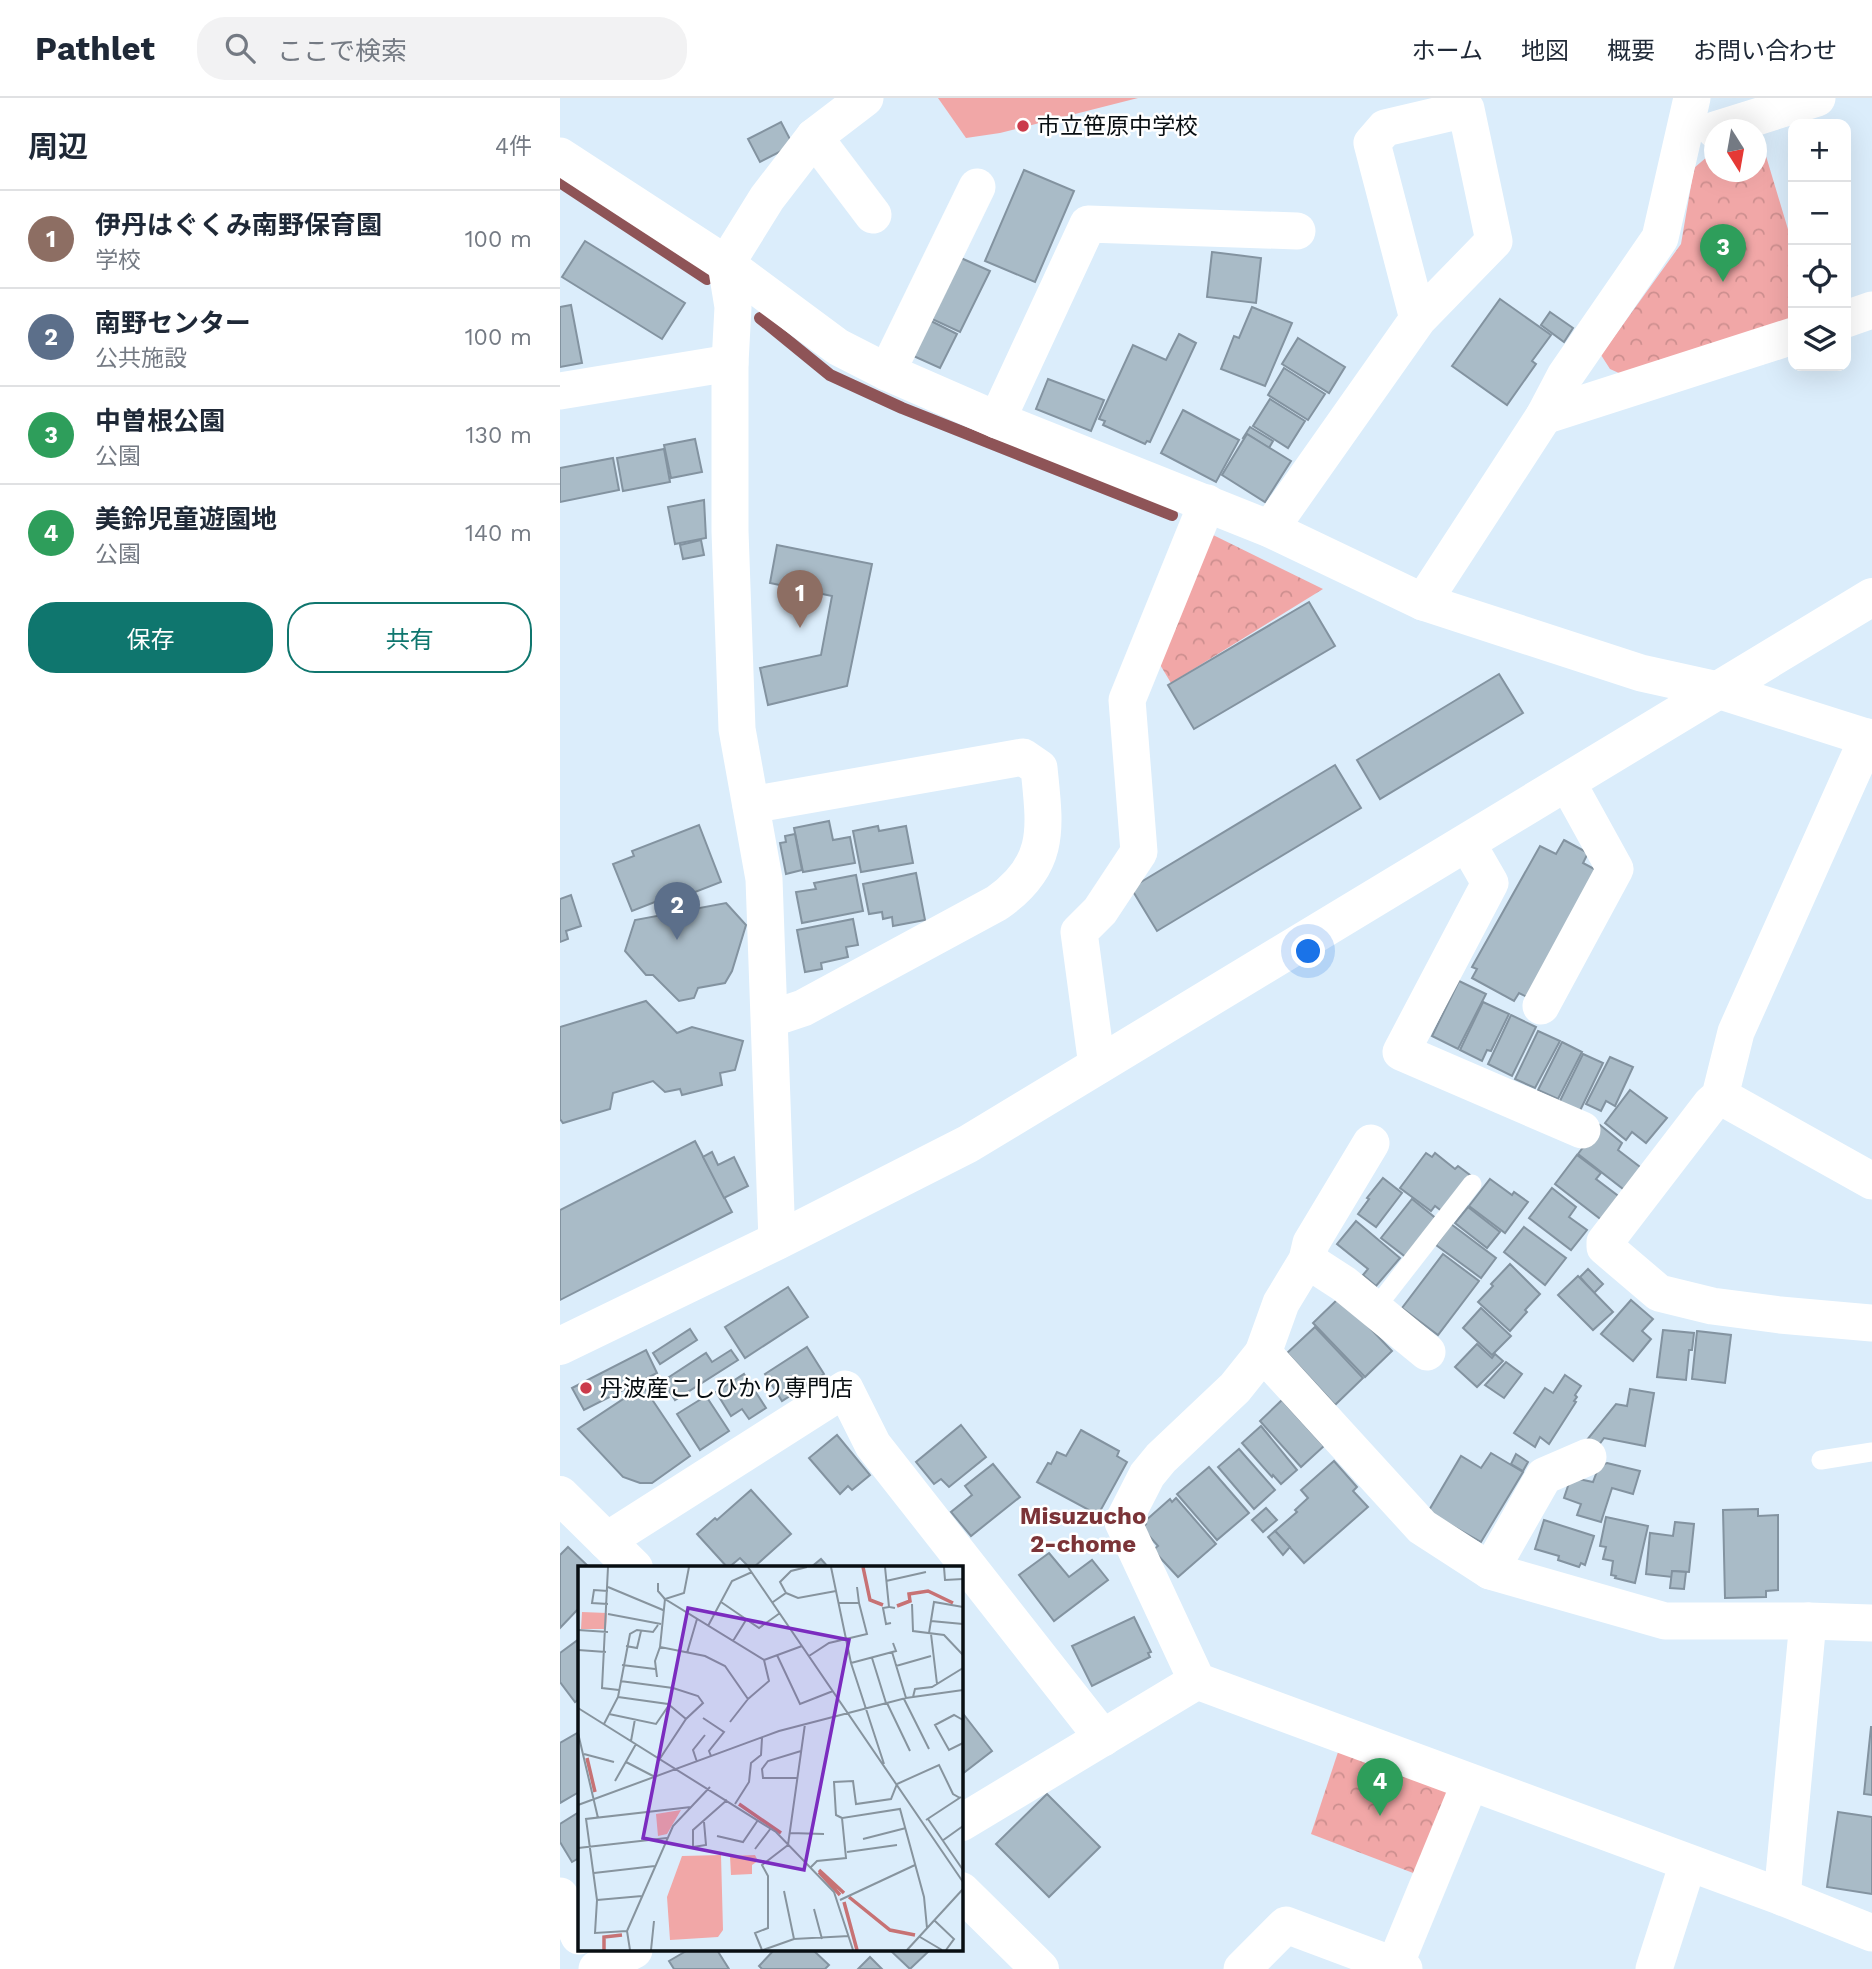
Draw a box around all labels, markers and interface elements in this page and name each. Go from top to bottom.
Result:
search box [197,17,687,80]
text: Pathlet [35,29,155,68]
icon: search [221,29,259,67]
text: ここで検索 [277,36,407,66]
text: ホーム [1412,37,1483,65]
text: 地図 [1521,37,1569,65]
text: 概要 [1607,37,1655,65]
text: お問い合わせ [1693,37,1837,65]
place label: 市立笹原中学校 [1037,113,1198,140]
marker: 市立笹原中学校 [1015,118,1031,134]
north arrow [1704,119,1767,182]
map controls [1788,119,1851,371]
button: + [1788,119,1851,182]
text: 周辺 [28,129,88,164]
text: 4件 [495,133,532,160]
button: − [1788,182,1851,245]
text: 伊丹はぐくみ南野保育園 [95,210,382,240]
pin: 3 [1700,224,1746,282]
text: 1 [46,226,56,253]
text: 100 m [465,226,532,253]
button: locate [1788,245,1851,308]
text: 学校 [95,247,141,274]
text: 南野センター [95,308,251,338]
button: layers [1788,308,1851,371]
text: 2 [44,324,58,351]
text: 100 m [465,324,532,351]
text: 公共施設 [95,345,187,372]
text: 中曽根公園 [95,406,225,436]
text: 3 [44,422,58,449]
text: 130 m [466,422,532,449]
text: 公園 [95,443,141,470]
text: 美鈴児童遊園地 [95,504,277,534]
text: 4 [44,520,58,547]
text: 140 m [465,520,532,547]
text: 公園 [95,541,141,568]
pin: 1 [777,570,823,628]
button: 保存 [28,602,273,673]
button: 共有 [287,602,532,673]
pin: 2 [654,882,700,940]
your location [1291,934,1325,968]
place label: 丹波産こしひかり専門店 [600,1375,853,1402]
marker: 丹波産こしひかり専門店 [578,1380,594,1396]
district label: Misuzucho 2-chome [1020,1502,1146,1558]
inset map [578,1566,962,1952]
pin: 4 [1357,1758,1403,1816]

